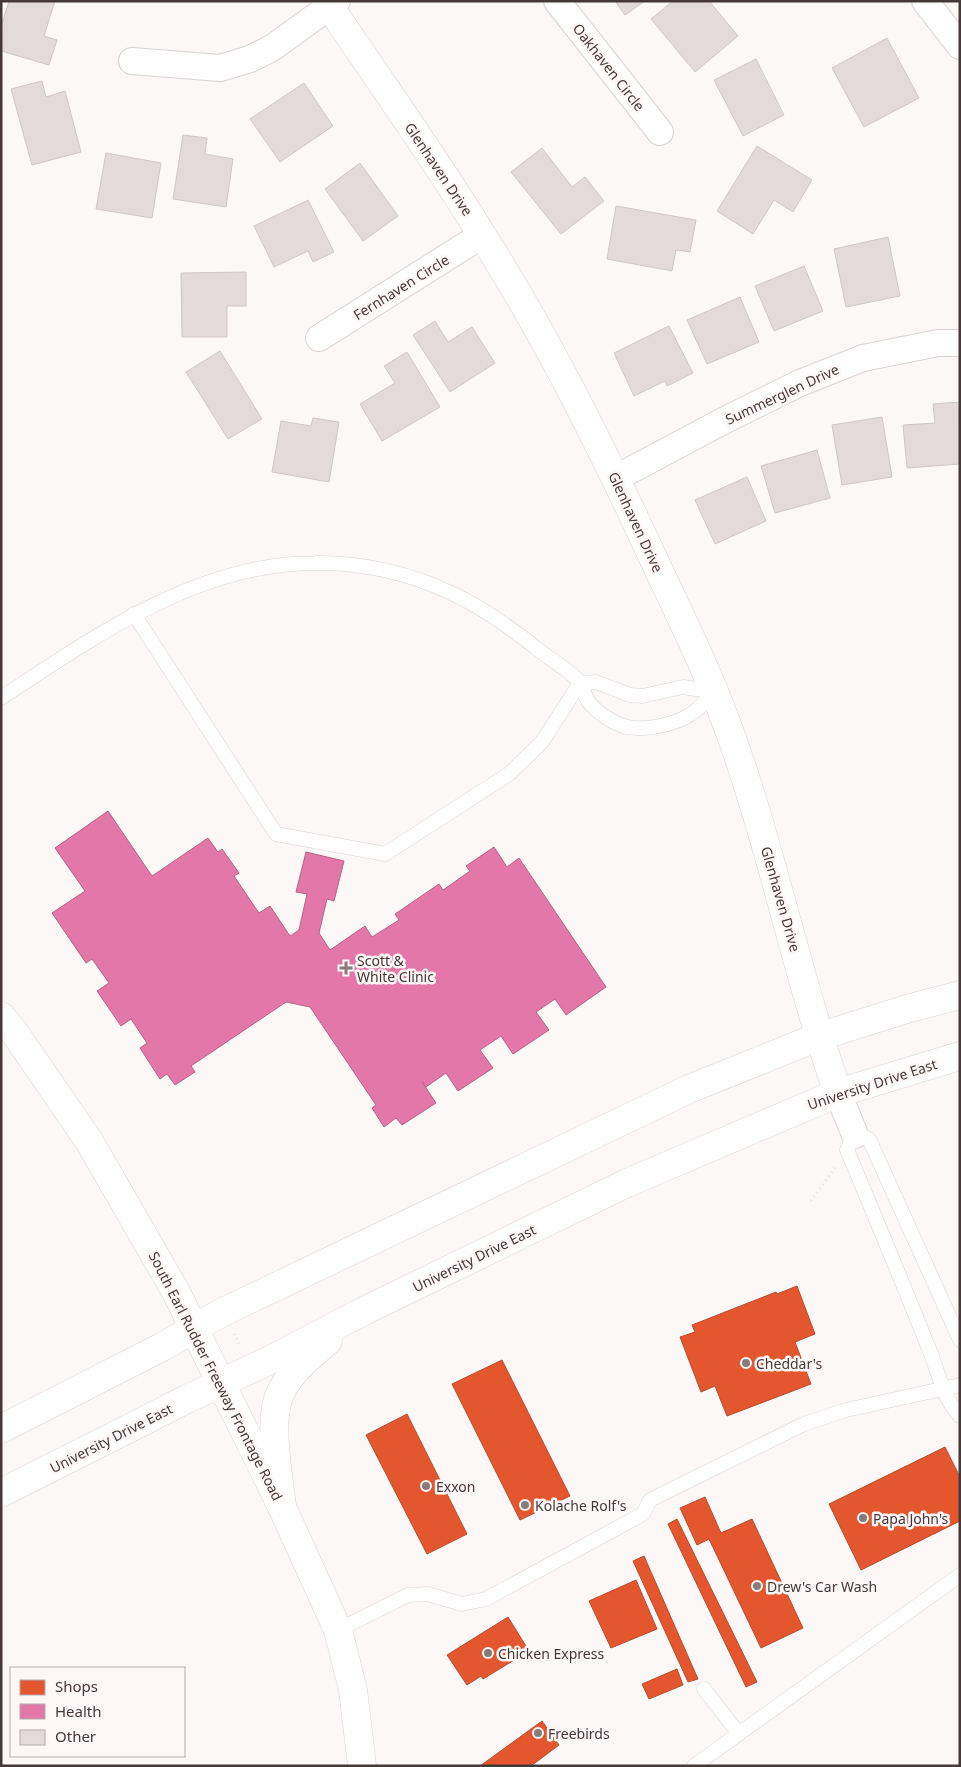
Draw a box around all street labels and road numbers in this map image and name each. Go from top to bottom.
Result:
street label: Oakhaven Circle [569,19,649,115]
street label: Glenhaven Drive [401,119,477,219]
street label: Fernhaven Circle [349,250,453,324]
street label: Summerglen Drive [722,359,842,429]
street label: Glenhaven Drive [604,469,668,575]
street label: Glenhaven Drive [757,844,805,954]
street label: University Drive East [805,1054,939,1114]
street label: University Drive East [409,1220,539,1296]
street label: South Earl Rudder Freeway Frontage Road [145,1248,287,1504]
street label: University Drive East [46,1399,176,1477]

